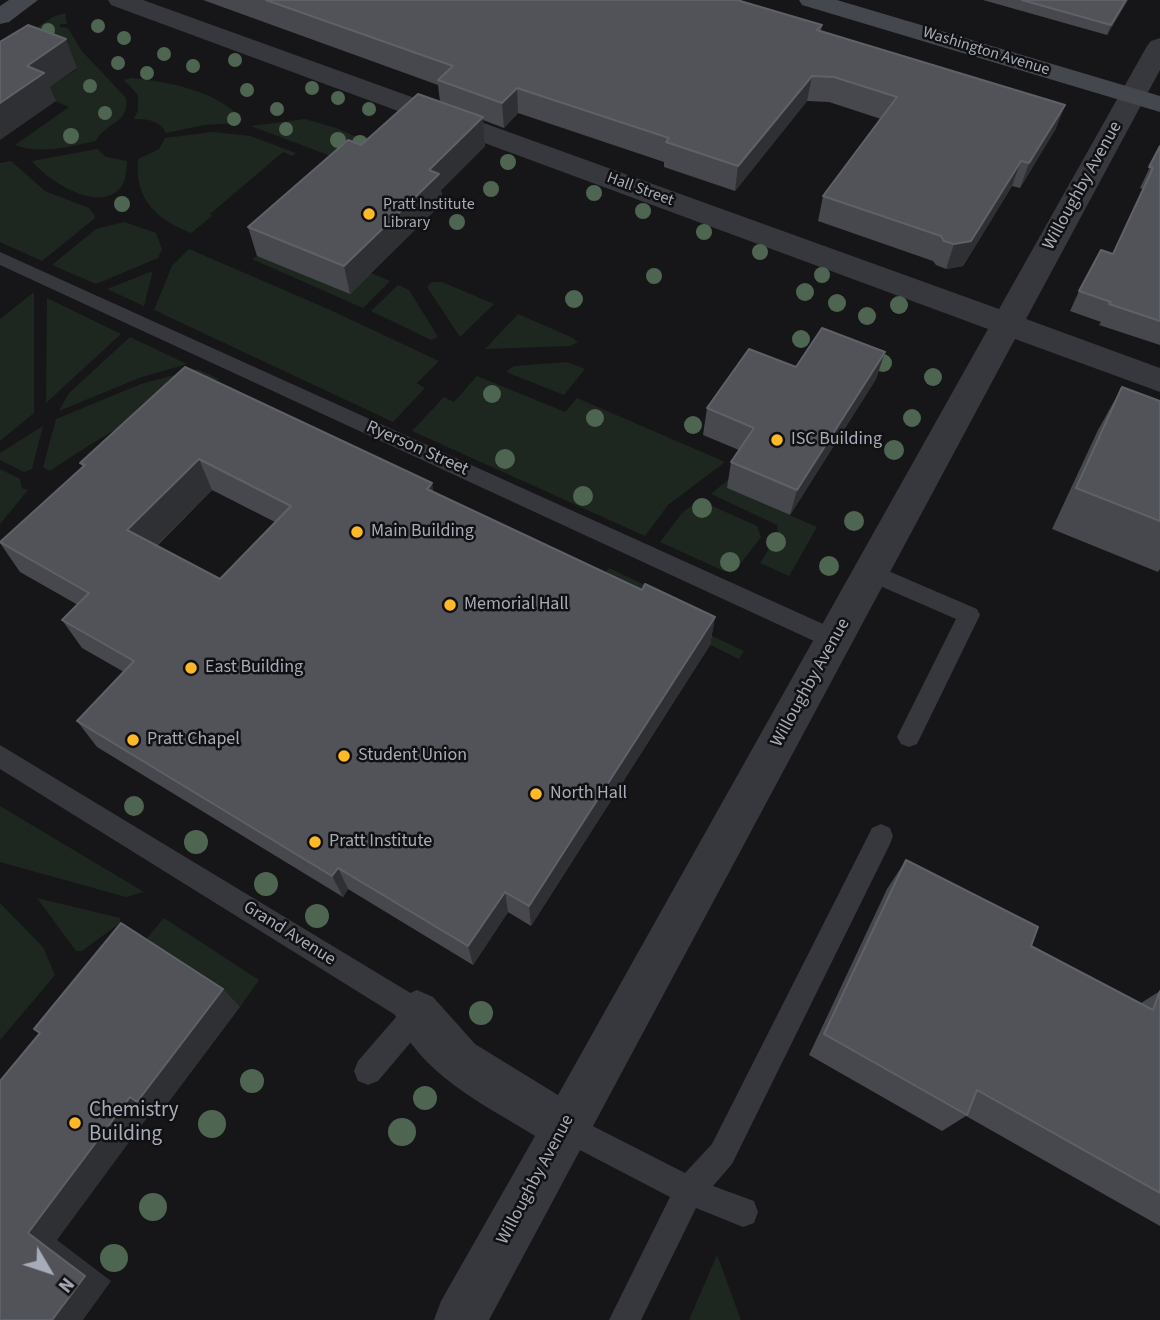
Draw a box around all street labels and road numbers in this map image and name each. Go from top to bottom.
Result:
street label: Washington Avenue [920,24,1052,80]
street label: Willoughby Avenue [1039,118,1127,254]
street label: Hall Street [604,169,676,211]
street label: Ryerson Street [363,417,471,481]
street label: Willoughby Avenue [767,615,855,751]
street label: Grand Avenue [239,897,339,971]
street label: Willoughby Avenue [493,1112,579,1248]

